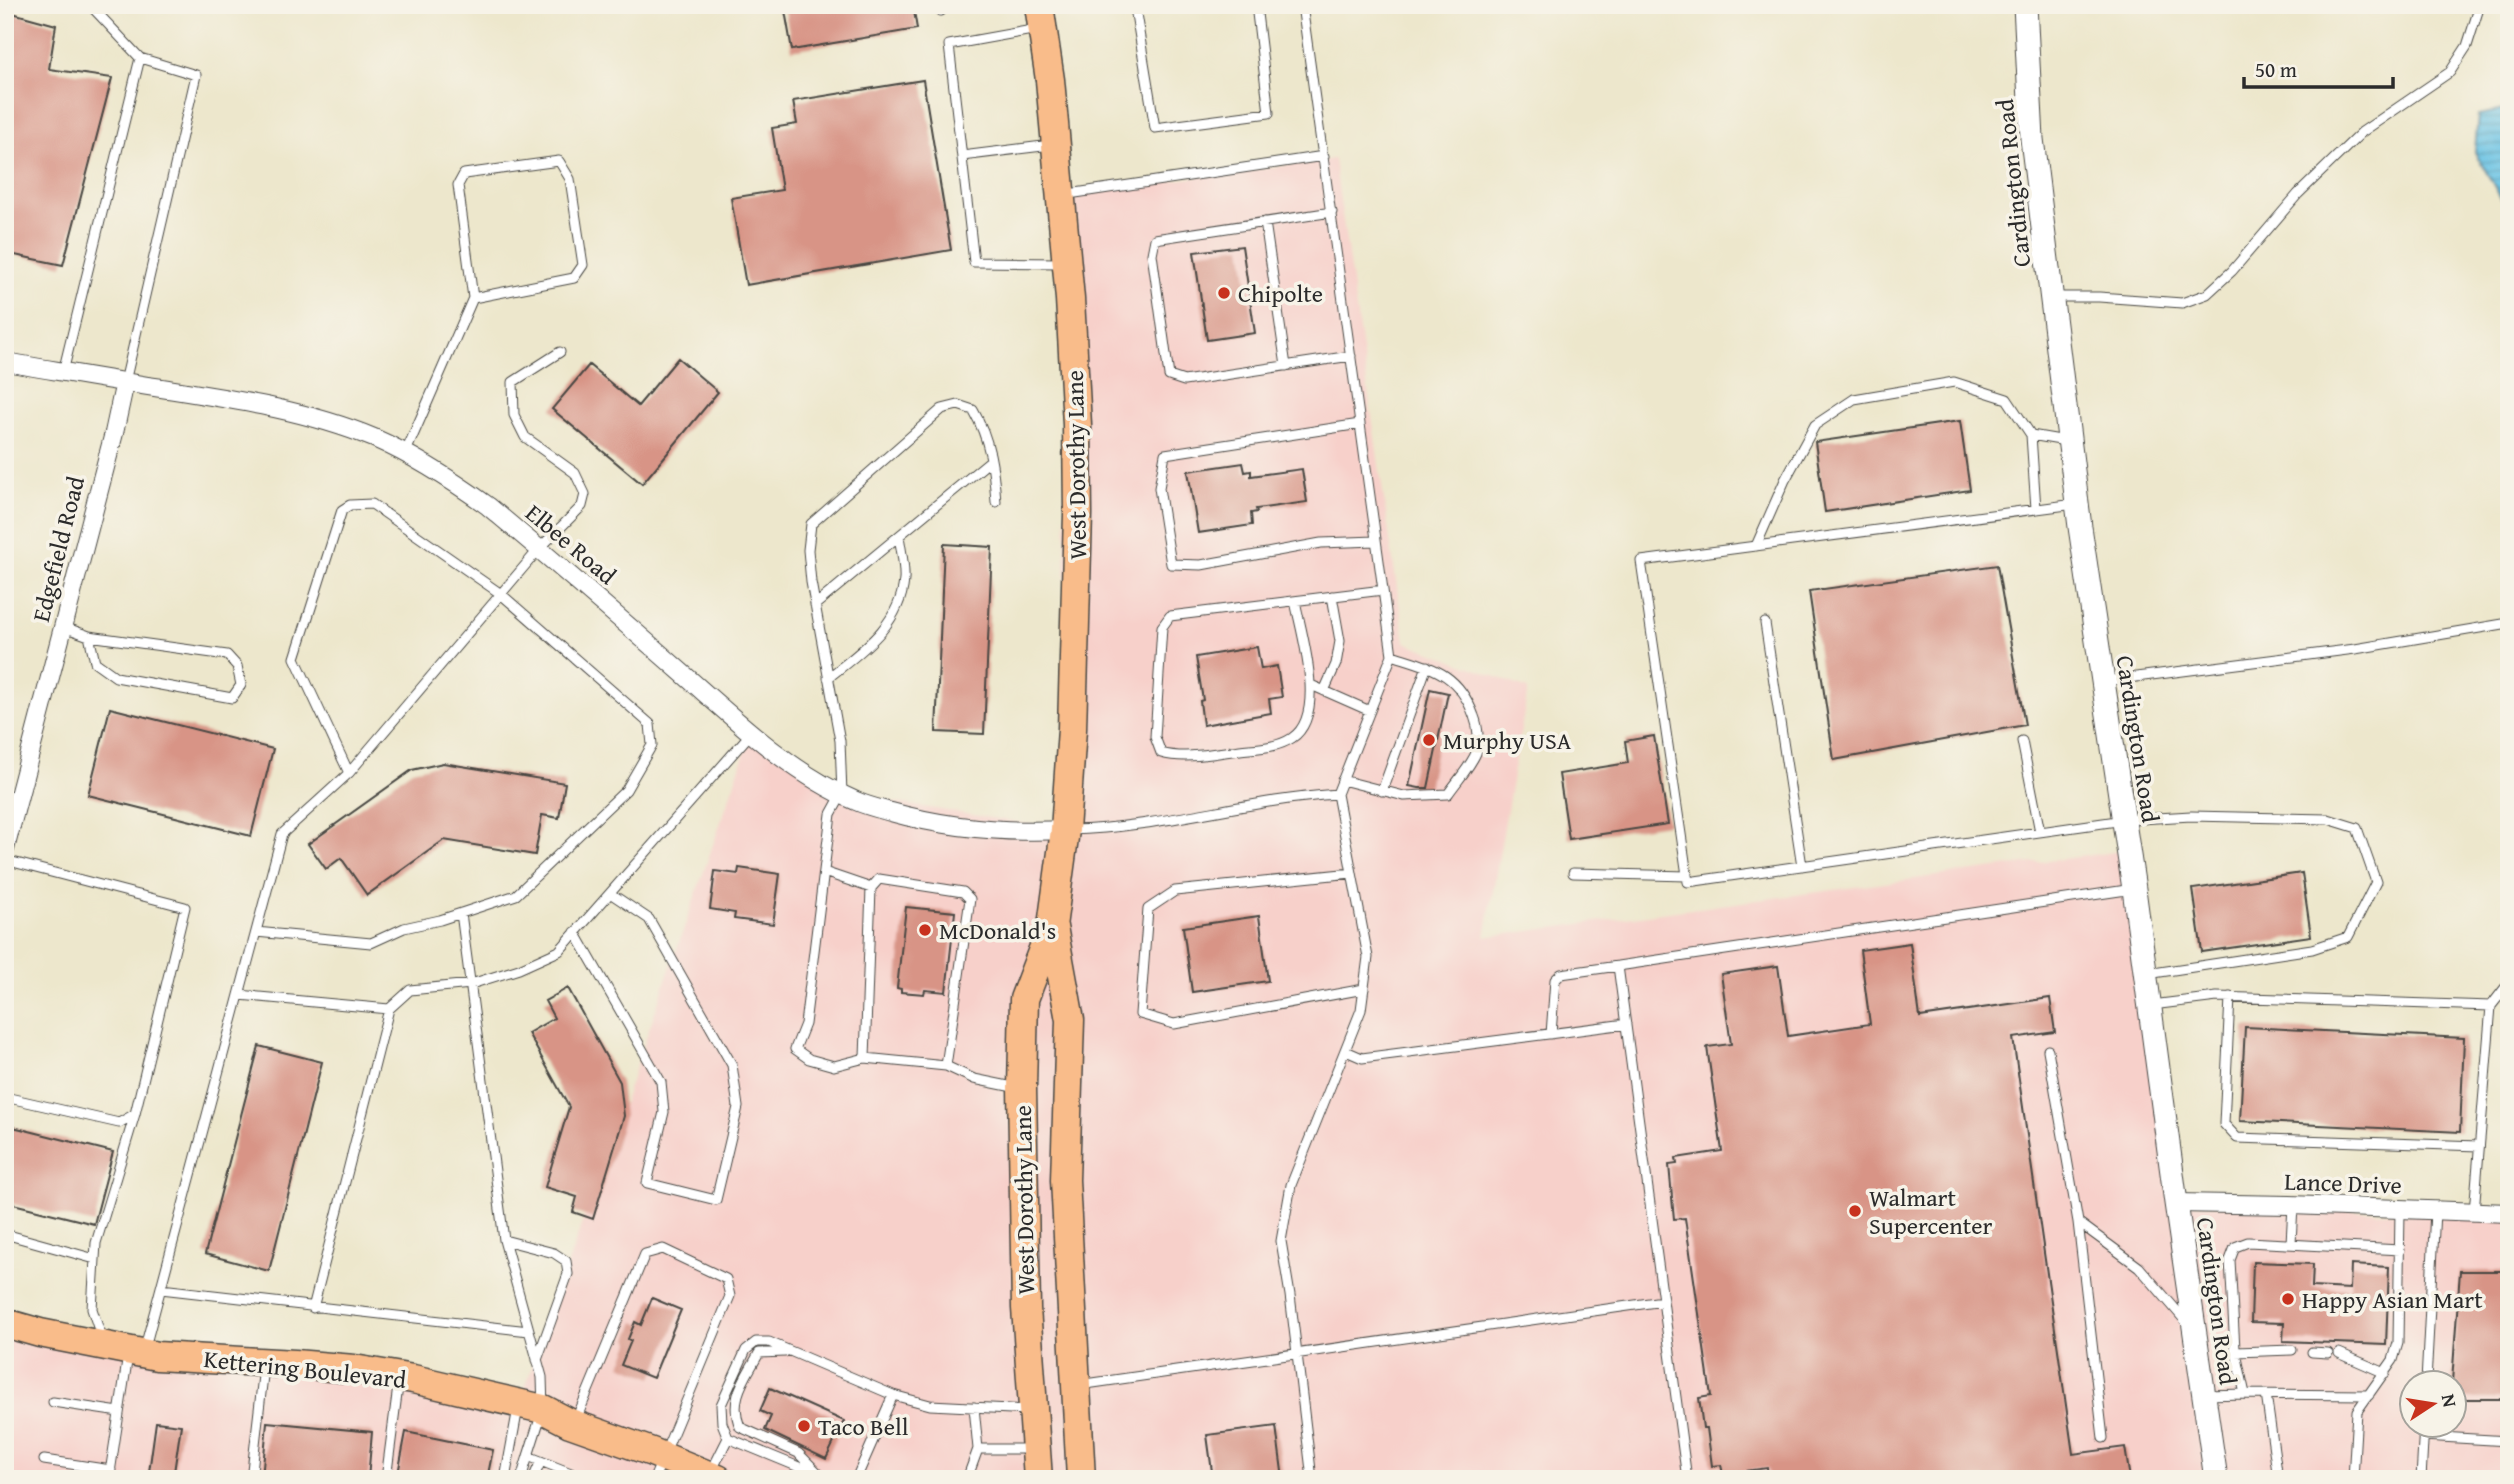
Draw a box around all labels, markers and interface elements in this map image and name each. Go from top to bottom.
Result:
scale bar [2244,46,2393,90]
text: 50 m [2255,54,2297,85]
street label: Cardington Road [1987,97,2039,269]
place label: Chipolte [1238,276,1323,311]
marker: Chipolte [1216,285,1232,301]
street label: West Dorothy Lane [1057,370,1095,560]
street label: Edgefield Road [23,472,93,625]
street label: Elbee Road [518,495,624,593]
street label: Cardington Road [2108,653,2169,825]
place label: Murphy USA [1443,723,1572,758]
marker: Murphy USA [1421,732,1437,748]
place label: McDonald's [939,913,1056,948]
marker: McDonald's [917,922,933,938]
street label: West Dorothy Lane [1005,1105,1043,1295]
street label: Lance Drive [2284,1163,2402,1203]
place label: Walmart Supercenter [1869,1180,1993,1243]
marker: Walmart Supercenter [1847,1203,1863,1219]
street label: Cardington Road [2188,1215,2246,1387]
place label: Happy Asian Mart [2302,1282,2483,1317]
marker: Happy Asian Mart [2280,1291,2296,1307]
street label: Kettering Boulevard [202,1341,408,1397]
north arrow [2398,1368,2468,1438]
text: N [2435,1391,2465,1410]
place label: Taco Bell [818,1409,909,1444]
marker: Taco Bell [796,1418,812,1434]

